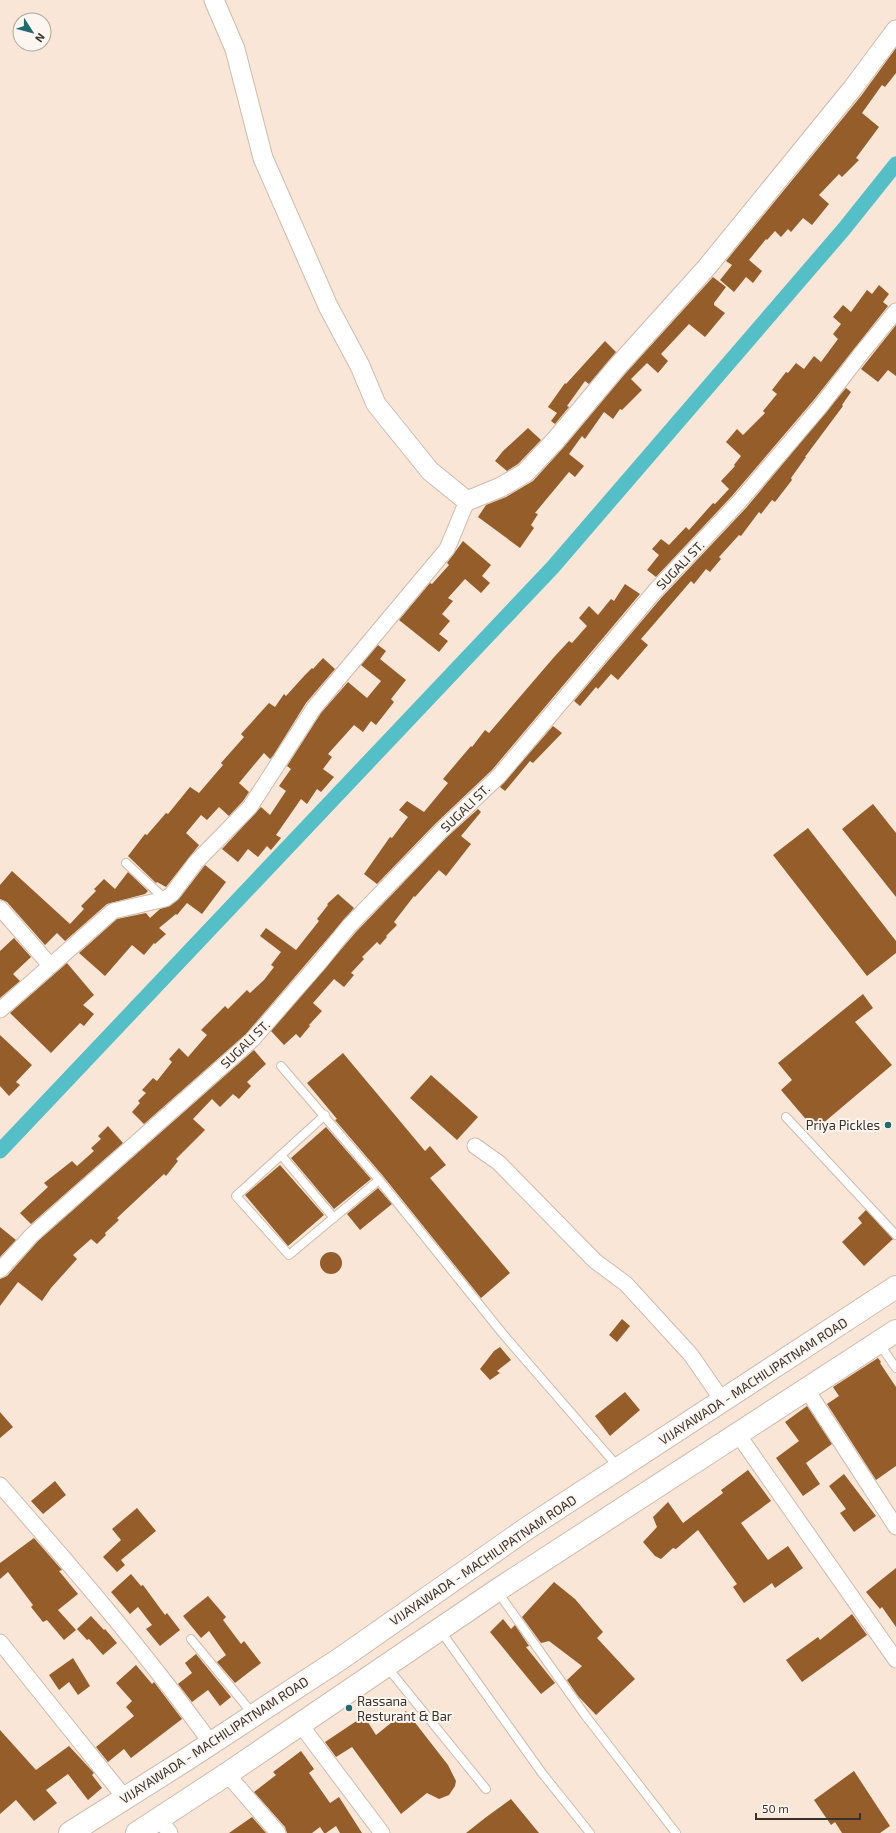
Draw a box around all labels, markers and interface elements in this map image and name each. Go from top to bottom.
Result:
north arrow [12,12,52,52]
text: N [33,31,48,45]
street label: SUGALI ST. [653,537,707,593]
street label: SUGALI ST. [437,781,493,835]
street label: SUGALI ST. [217,1017,273,1071]
place label: Priya Pickles [806,1117,880,1133]
marker: Priya Pickles [883,1120,893,1130]
street label: VIJAYAWADA - MACHILIPATNAM ROAD [656,1314,850,1448]
street label: VIJAYAWADA - MACHILIPATNAM ROAD [387,1491,579,1629]
street label: VIJAYAWADA - MACHILIPATNAM ROAD [117,1673,311,1807]
place label: Rassana Resturant & Bar [357,1693,452,1724]
marker: Rassana Resturant & Bar [344,1703,354,1713]
scale bar [756,1795,860,1821]
text: 50 m [762,1801,789,1815]

